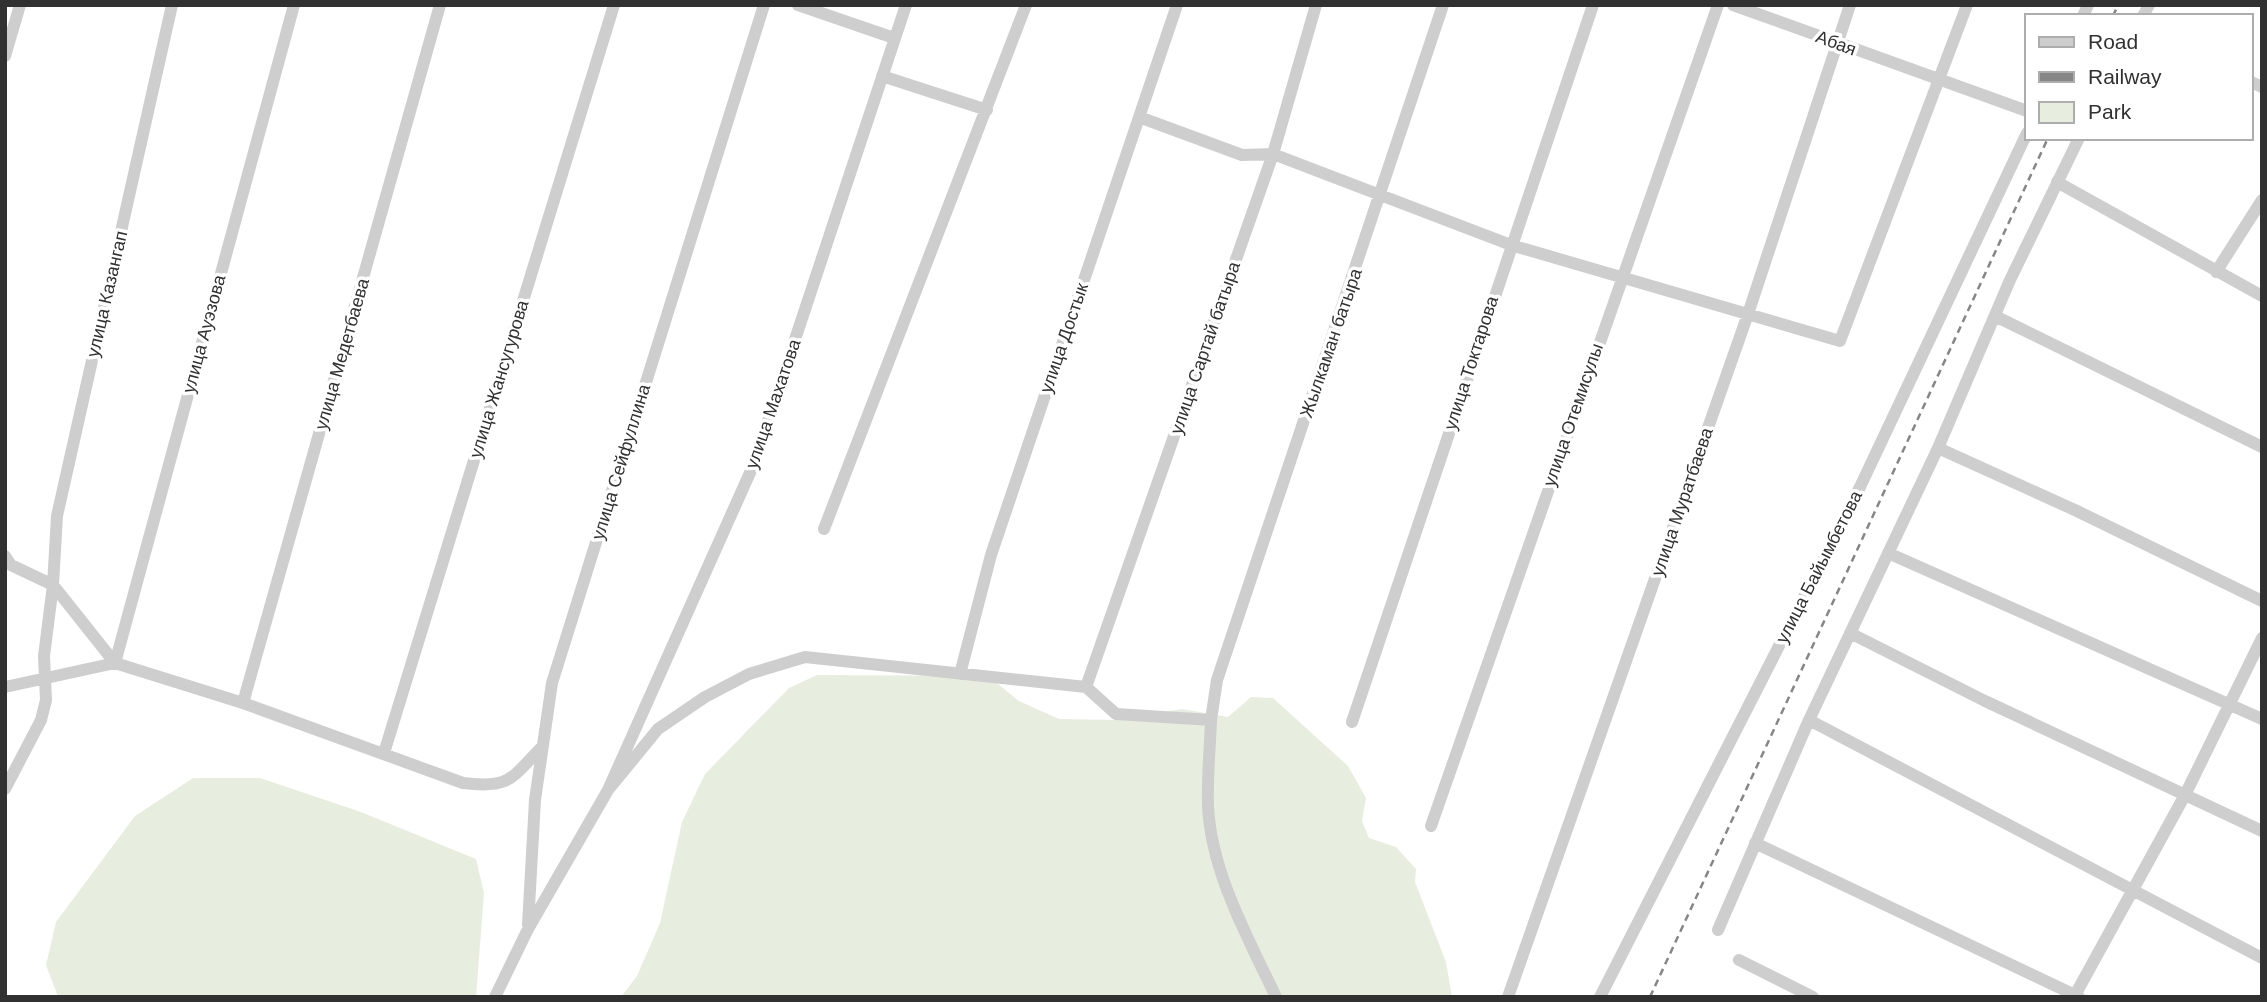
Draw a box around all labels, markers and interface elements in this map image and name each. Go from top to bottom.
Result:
legend [2025,14,2253,140]
street label: Абая [1813,26,1859,60]
text: Road [2088,30,2138,53]
text: Railway [2088,65,2162,88]
text: Park [2088,100,2132,123]
street label: улица Казангап [83,229,131,359]
street label: улица Сартай батыра [1166,258,1244,437]
street label: Жылкаман батыра [1296,265,1366,420]
street label: улица Ауэзова [179,272,230,395]
street label: улица Медетбаева [311,275,373,432]
street label: улица Достык [1036,280,1092,396]
street label: улица Токтарова [1440,293,1502,432]
street label: улица Жансугурова [465,297,533,460]
street label: улица Махатова [741,336,805,471]
street label: улица Отемисулы [1539,341,1607,489]
street label: улица Сейфуллина [588,381,654,542]
street label: улица Муратбаева [1647,424,1717,579]
street label: улица Байымбетова [1772,487,1867,647]

